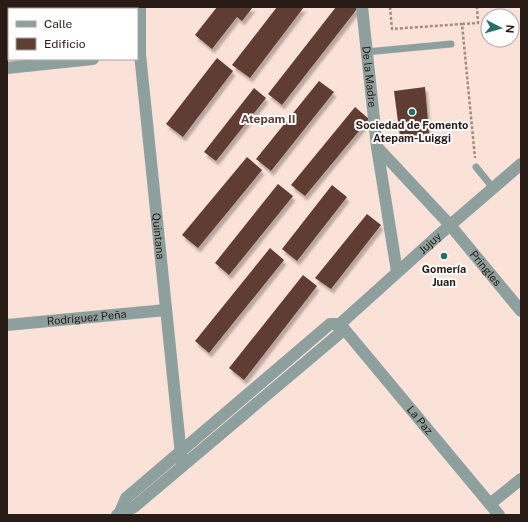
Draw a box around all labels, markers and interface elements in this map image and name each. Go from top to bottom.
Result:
legend [8,8,138,60]
north arrow [480,8,520,48]
text: Calle [44,17,73,31]
text: N [504,24,516,34]
text: Edificio [44,37,86,51]
street label: De la Madre [360,45,379,108]
marker: Sociedad de Fomento Atepam-Luiggi [407,107,417,117]
district label: Atepam II [241,112,295,126]
place label: Sociedad de Fomento Atepam-Luiggi [356,119,468,144]
street label: Quintana [150,212,167,260]
street label: Jujuy [416,230,444,256]
street label: Pringles [468,248,504,289]
marker: Gomería Juan [439,251,449,261]
place label: Gomería Juan [422,263,466,288]
street label: Rodríguez Peña [46,308,127,327]
street label: La Paz [405,403,435,437]

